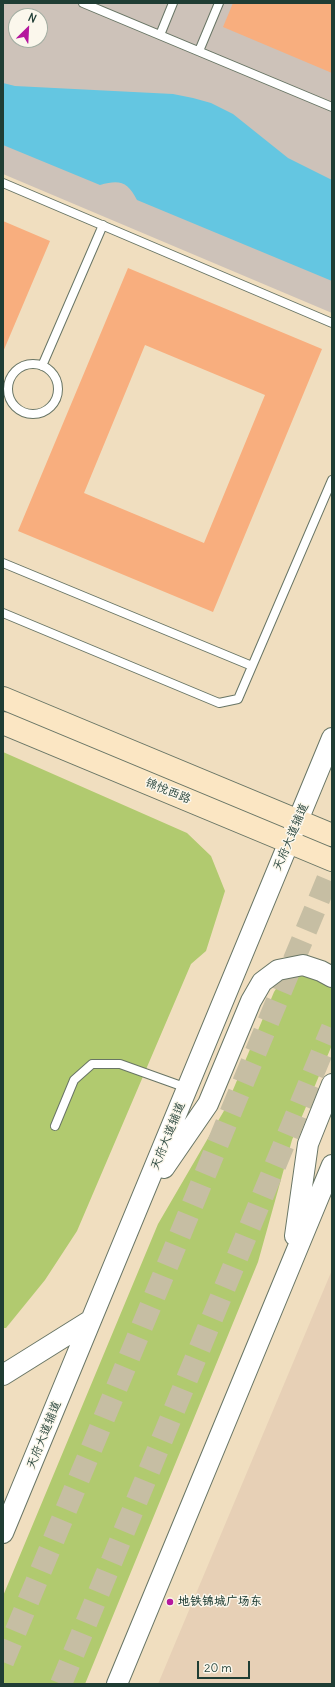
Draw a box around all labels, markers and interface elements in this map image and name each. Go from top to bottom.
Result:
north arrow [8,8,48,48]
text: N [26,10,39,26]
street label: 锦悦西路 [143,775,193,807]
street label: 天府大道辅道 [270,801,312,873]
street label: 天府大道辅道 [148,1100,188,1172]
street label: 天府大道辅道 [24,1399,64,1471]
place label: 地铁锦城广场东 [178,1595,262,1609]
marker: 地铁锦城广场东 [165,1597,175,1607]
scale bar [199,1653,252,1679]
text: 20 m [204,1660,232,1675]

